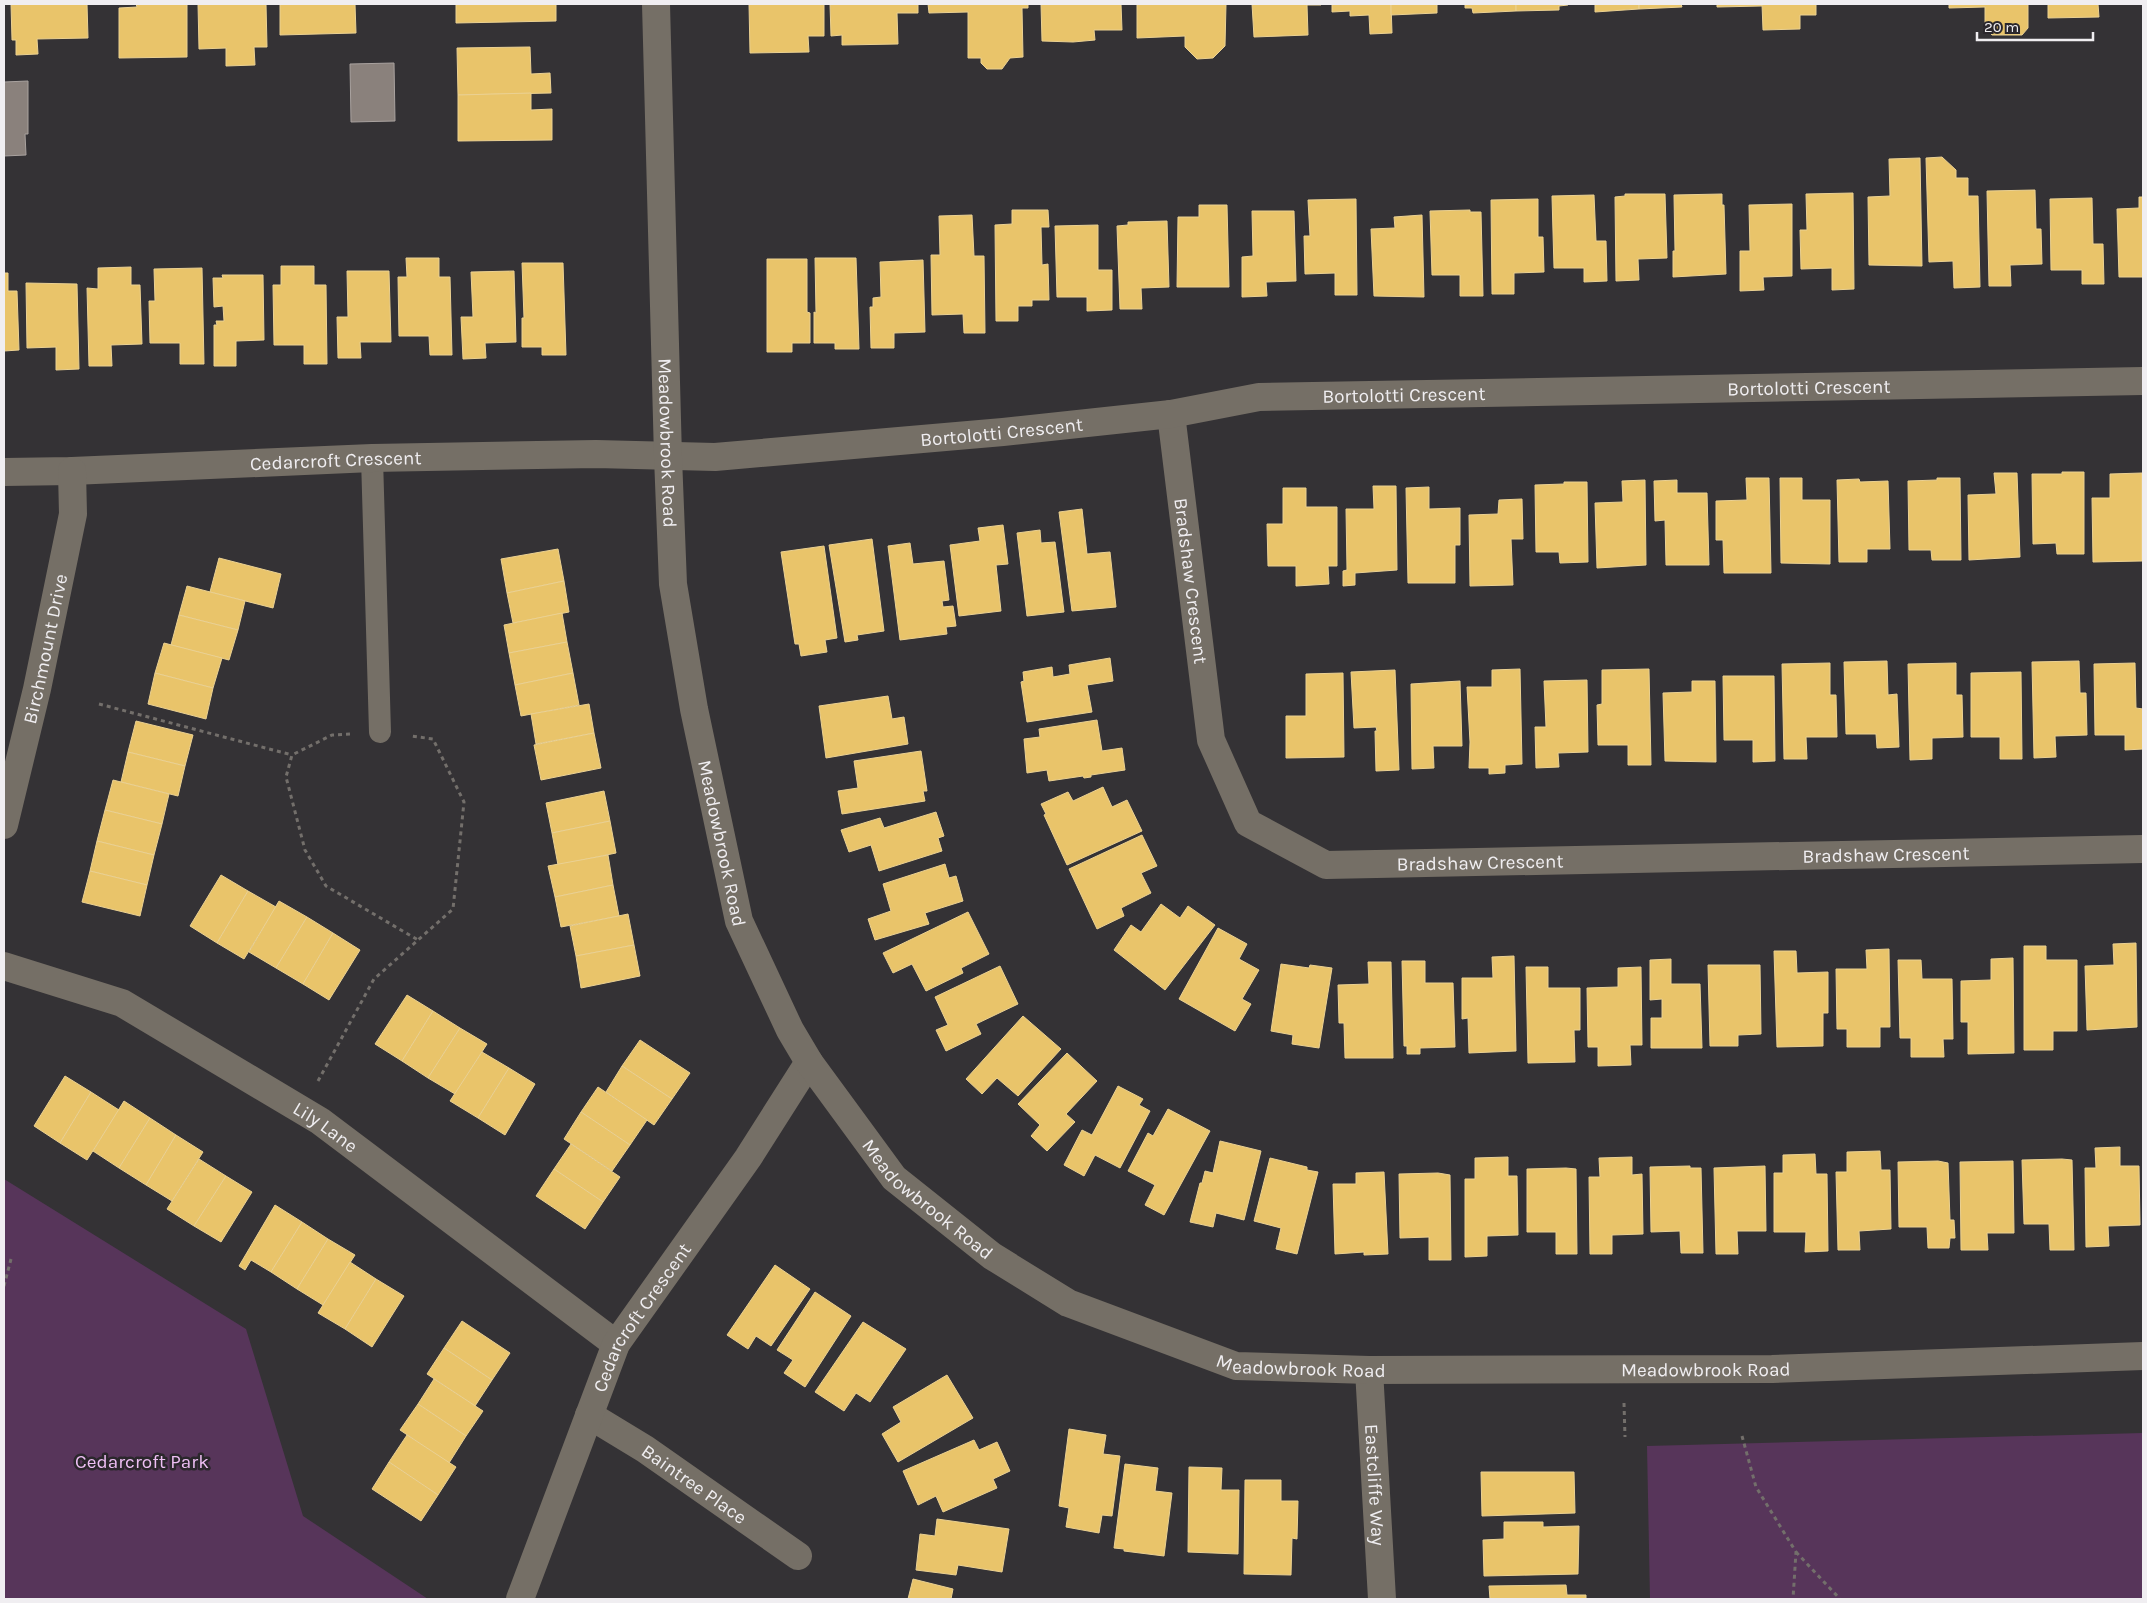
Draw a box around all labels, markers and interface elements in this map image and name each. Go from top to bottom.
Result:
scale bar [1977,10,2093,42]
text: 20 m [1984,18,2019,36]
street label: Meadowbrook Road [653,358,681,528]
street label: Bortolotti Crescent [1727,376,1891,401]
street label: Bortolotti Crescent [1322,383,1486,408]
street label: Bortolotti Crescent [919,414,1084,451]
street label: Cedarcroft Crescent [249,447,422,475]
street label: Bradshaw Crescent [1169,497,1212,665]
street label: Birchmount Drive [19,572,72,726]
street label: Meadowbrook Road [693,758,750,928]
street label: Bradshaw Crescent [1802,842,1970,868]
street label: Bradshaw Crescent [1396,850,1564,876]
street label: Lily Lane [289,1098,362,1158]
street label: Meadowbrook Road [857,1135,997,1264]
street label: Cedarcroft Crescent [589,1239,696,1395]
street label: Meadowbrook Road [1213,1350,1386,1382]
street label: Meadowbrook Road [1621,1358,1791,1381]
street label: Eastcliffe Way [1360,1423,1389,1547]
street label: Baintree Place [637,1440,751,1529]
park label: Cedarcroft Park [75,1451,209,1473]

